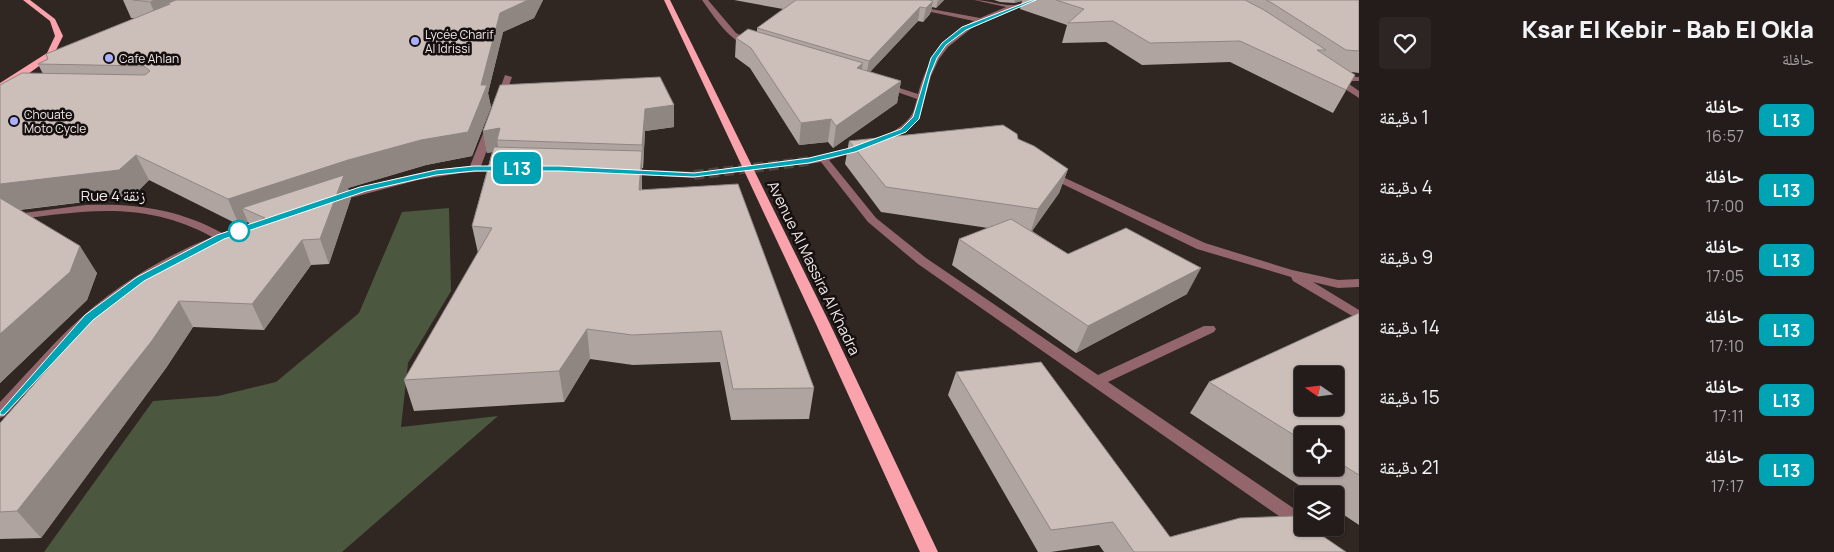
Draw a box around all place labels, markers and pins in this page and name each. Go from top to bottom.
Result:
place label: Lycée Charif Al Idrissi [425,26,494,57]
marker: Lycée Charif Al Idrissi [409,35,421,47]
place label: Cafe Ahlan [119,50,179,67]
marker: Cafe Ahlan [103,52,115,64]
place label: Chouate Moto Cycle [24,106,86,137]
marker: Chouate Moto Cycle [8,115,20,127]
unlabelled marker [228,220,250,242]

